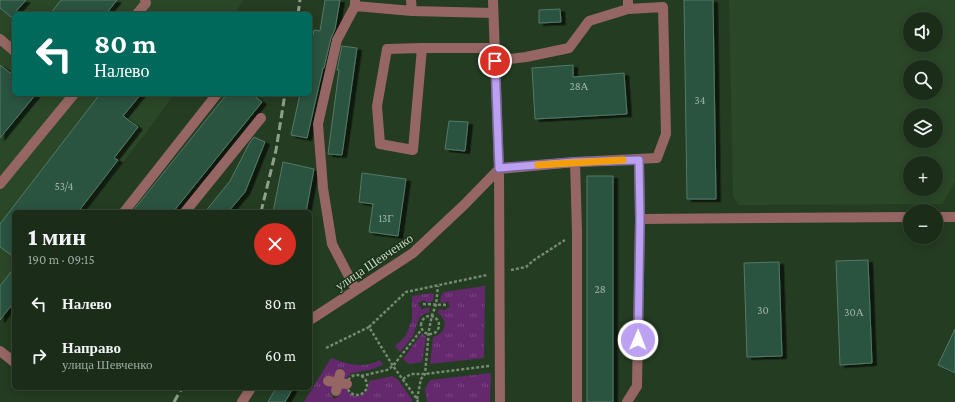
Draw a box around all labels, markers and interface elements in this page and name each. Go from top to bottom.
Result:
map controls [903,12,943,244]
button: sound [903,12,943,52]
icon: left [28,28,80,80]
text: 80 m [94,28,156,59]
pin [478,44,512,78]
icon: arrive [484,50,506,72]
button: search [903,60,943,100]
text: Налево [94,61,150,81]
house number: 28А [569,80,589,92]
house number: 34 [695,94,706,106]
button: layers [903,108,943,148]
button: + [903,156,943,196]
house number: 53/4 [55,180,74,192]
button: − [903,204,943,244]
house number: 13Г [378,212,394,224]
text: 1 мин [28,223,86,250]
button: close [254,223,296,265]
street label: улица Шевченко [332,230,416,294]
text: 190 m · 09:15 [28,252,95,267]
house number: 28 [594,283,606,295]
icon: left [28,293,50,315]
text: Налево [62,296,112,312]
text: 80 m [265,296,296,312]
house number: 30 [757,304,769,316]
house number: 30А [844,306,864,318]
position arrow [617,319,659,361]
text: Направо [62,340,121,356]
icon: right [28,345,50,367]
text: 60 m [265,348,296,364]
text: улица Шевченко [62,357,153,372]

